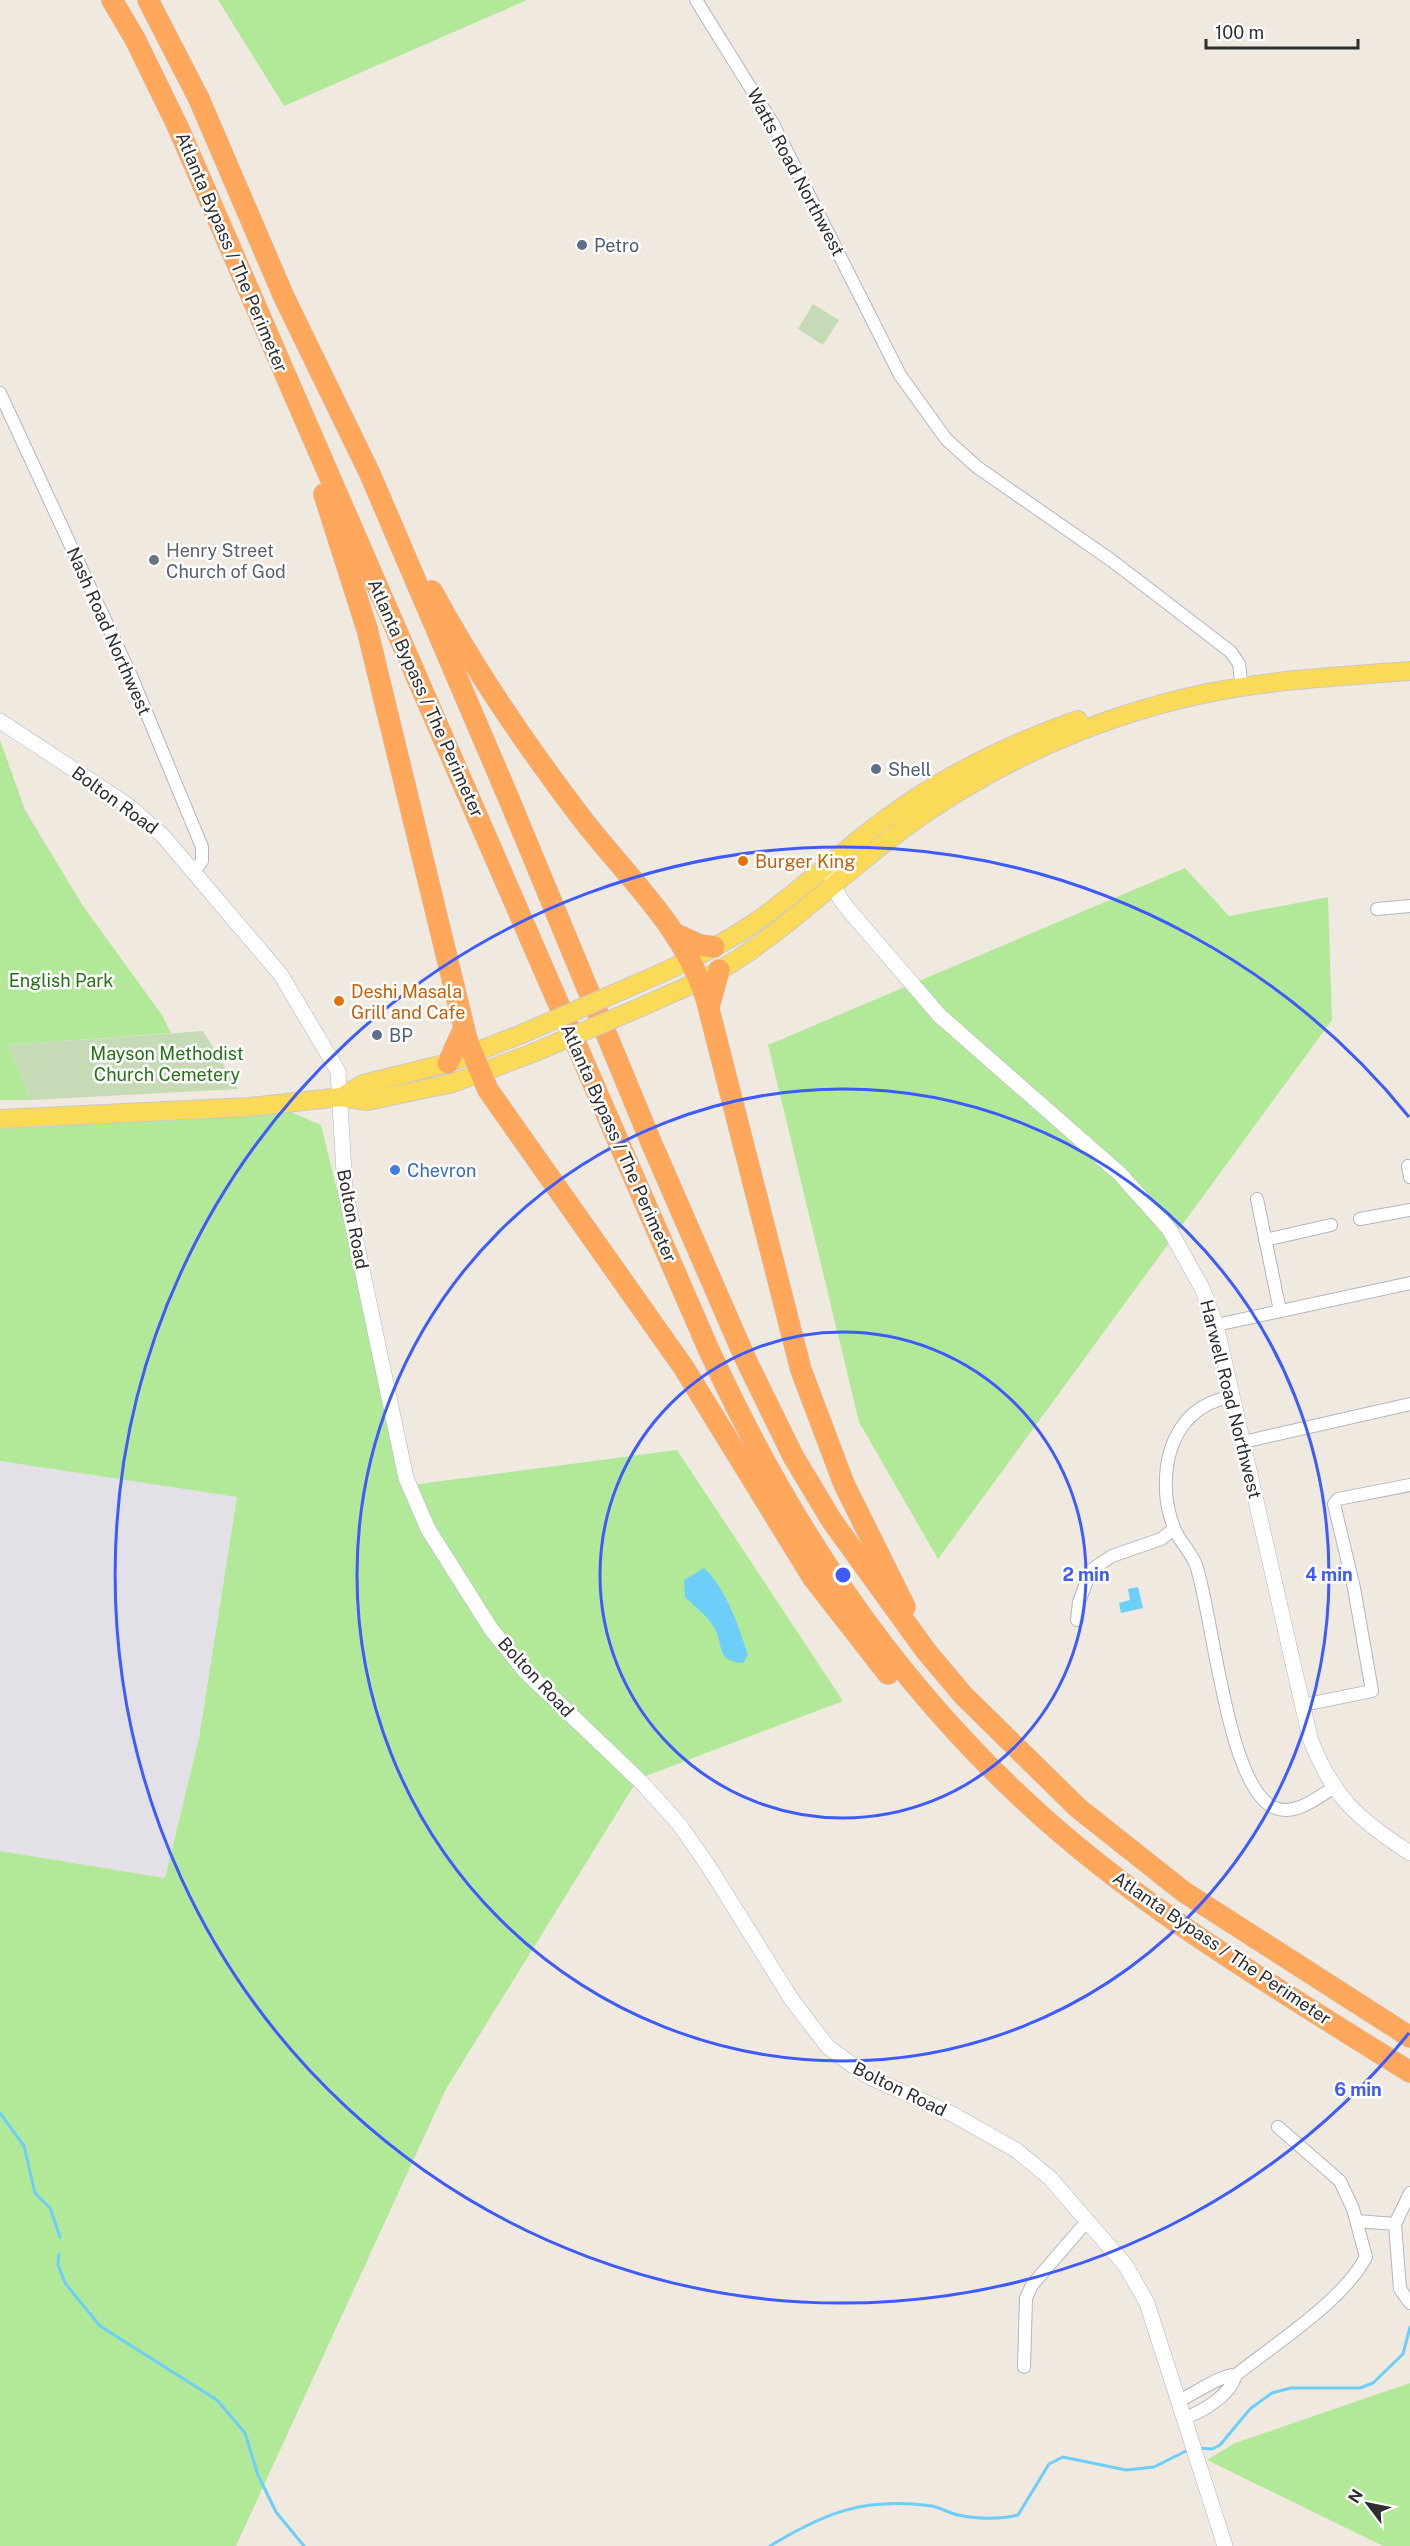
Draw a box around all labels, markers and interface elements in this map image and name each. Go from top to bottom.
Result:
scale bar [1206,12,1358,50]
text: 100 m [1215,22,1264,43]
street label: Watts Road Northwest [743,85,849,259]
street label: Atlanta Bypass / The Perimeter [172,129,292,375]
place label: Petro [594,235,639,256]
marker: Petro [575,238,589,252]
place label: Henry Street Church of God [166,540,286,582]
street label: Nash Road Northwest [62,544,156,718]
marker: Henry Street Church of God [147,553,161,567]
street label: Atlanta Bypass / The Perimeter [364,576,488,820]
place label: Shell [888,759,931,780]
street label: Bolton Road [68,762,162,838]
marker: Shell [869,762,883,776]
place label: Burger King [755,851,855,872]
marker: Burger King [736,854,750,868]
park label: English Park [9,970,113,991]
place label: Deshi Masala Grill and Cafe [351,981,465,1023]
marker: Deshi Masala Grill and Cafe [332,994,346,1008]
street label: Atlanta Bypass / The Perimeter [557,1021,681,1265]
place label: BP [389,1025,413,1046]
marker: BP [370,1028,384,1042]
park label: Mayson Methodist Church Cemetery [90,1043,244,1085]
place label: Chevron [407,1160,476,1181]
marker: Chevron [388,1163,402,1177]
street label: Bolton Road [333,1167,373,1271]
street label: Harwell Road Northwest [1196,1297,1266,1501]
text: 2 min [1062,1564,1110,1585]
text: 4 min [1305,1564,1353,1585]
centre of rings [833,1565,853,1585]
street label: Bolton Road [494,1633,578,1721]
street label: Atlanta Bypass / The Perimeter [1109,1867,1335,2029]
street label: Bolton Road [850,2057,950,2121]
text: 6 min [1334,2079,1382,2100]
north arrow [1338,2474,1398,2534]
text: N [1344,2486,1367,2507]

